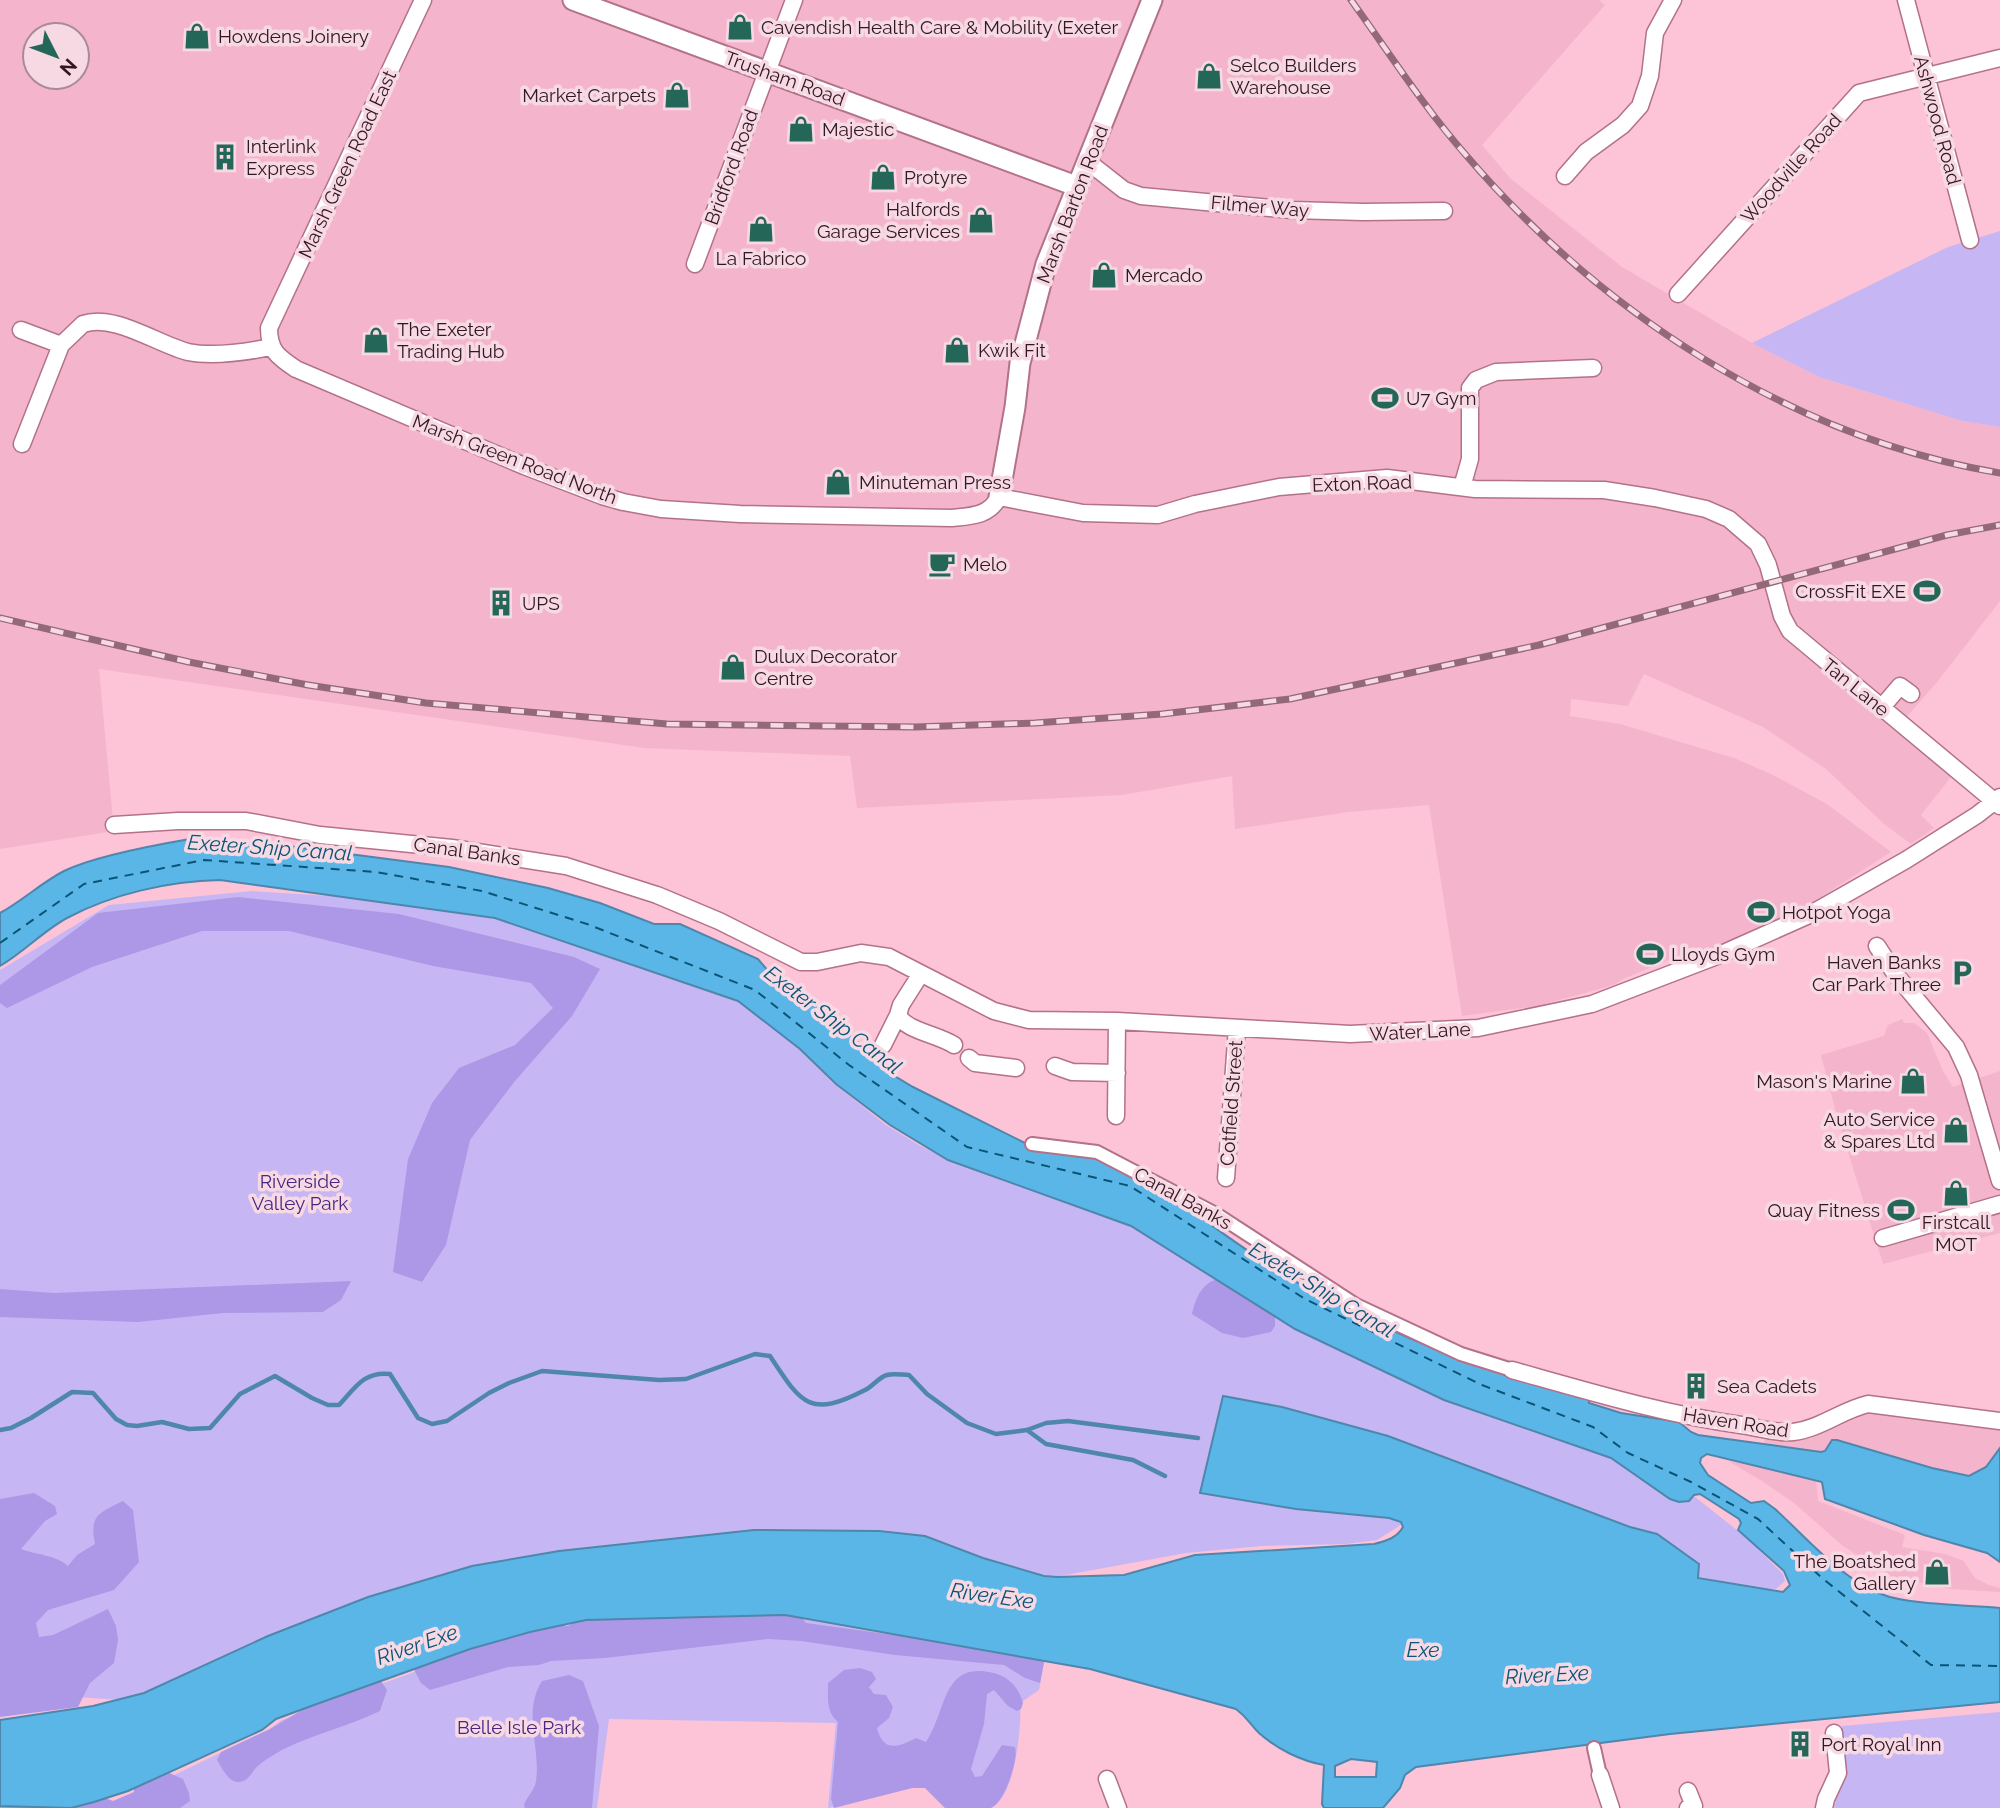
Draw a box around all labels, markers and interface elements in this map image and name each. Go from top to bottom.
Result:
shop icon: Cavendish Health Care & Mobility (Exeter [725,12,755,42]
place label: Cavendish Health Care & Mobility (Exeter [761,16,1118,38]
north arrow [21,21,91,91]
shop icon: Howdens Joinery [182,21,212,51]
place label: Howdens Joinery [218,25,369,47]
street label: Trusham Road [722,46,848,110]
street label: Ashwood Road [1910,53,1966,187]
place label: Selco Builders Warehouse [1230,54,1356,98]
text: N [56,55,82,80]
shop icon: Selco Builders Warehouse [1194,61,1224,91]
street label: Marsh Green Road East [294,66,400,261]
shop icon: Market Carpets [662,80,692,110]
place label: Market Carpets [522,84,656,106]
street label: Bridford Road [700,106,762,228]
street label: Woodville Road [1736,109,1846,227]
shop icon: Majestic [786,114,816,144]
place label: Majestic [822,118,894,140]
street label: Marsh Barton Road [1032,122,1112,286]
place label: Interlink Express [246,135,316,179]
building icon: Interlink Express [210,142,240,172]
shop icon: Protyre [868,162,898,192]
place label: Protyre [904,166,968,188]
street label: Filmer Way [1210,191,1310,221]
place label: Halfords Garage Services [817,198,960,242]
shop icon: Halfords Garage Services [966,205,996,235]
shop icon: La Fabrico [746,214,776,244]
place label: La Fabrico [716,247,806,269]
shop icon: Mercado [1089,260,1119,290]
place label: Mercado [1125,264,1203,286]
place label: The Exeter Trading Hub [397,318,505,362]
shop icon: The Exeter Trading Hub [361,325,391,355]
shop icon: Kwik Fit [942,335,972,365]
place label: Kwik Fit [978,339,1046,361]
sports icon: U7 Gym [1370,383,1400,413]
place label: U7 Gym [1406,387,1477,409]
street label: Marsh Green Road North [410,410,620,508]
shop icon: Minuteman Press [823,467,853,497]
street label: Exton Road [1312,470,1412,496]
place label: Minuteman Press [859,471,1011,493]
cafe icon: Melo [927,549,957,579]
place label: Melo [963,553,1007,575]
sports icon: CrossFit EXE [1912,576,1942,606]
place label: CrossFit EXE [1795,580,1906,602]
building icon: UPS [486,588,516,618]
place label: UPS [522,592,560,614]
place label: Dulux Decorator Centre [754,645,898,689]
shop icon: Dulux Decorator Centre [718,652,748,682]
street label: Tan Lane [1818,653,1894,721]
water label: Exeter Ship Canal [187,829,353,866]
street label: Canal Banks [412,833,522,869]
sports icon: Hotpot Yoga [1746,897,1776,927]
place label: Hotpot Yoga [1782,901,1891,923]
sports icon: Lloyds Gym [1635,939,1665,969]
place label: Lloyds Gym [1671,943,1775,965]
place label: Haven Banks Car Park Three [1812,951,1941,995]
parking icon: Haven Banks Car Park Three [1947,958,1977,988]
water label: Exeter Ship Canal [760,960,907,1079]
street label: Water Lane [1369,1017,1471,1045]
street label: Cotfield Street [1216,1039,1246,1167]
shop icon: Mason's Marine [1898,1066,1928,1096]
place label: Mason's Marine [1756,1070,1892,1092]
place label: Auto Service & Spares Ltd [1823,1108,1935,1152]
shop icon: Auto Service & Spares Ltd [1941,1115,1971,1145]
street label: Canal Banks [1131,1162,1235,1234]
park label: Riverside Valley Park [252,1170,348,1214]
shop icon: Firstcall MOT [1941,1178,1971,1208]
sports icon: Quay Fitness [1886,1195,1916,1225]
place label: Quay Fitness [1768,1199,1880,1221]
place label: Firstcall MOT [1922,1211,1991,1255]
water label: Exeter Ship Canal [1245,1236,1399,1343]
building icon: Sea Cadets [1681,1371,1711,1401]
place label: Sea Cadets [1717,1375,1817,1397]
street label: Haven Road [1682,1403,1790,1441]
place label: The Boatshed Gallery [1794,1550,1916,1594]
shop icon: The Boatshed Gallery [1922,1557,1952,1587]
water label: River Exe [949,1577,1035,1614]
water label: River Exe [373,1619,461,1670]
water label: Exe [1406,1637,1440,1662]
water label: River Exe [1504,1660,1590,1689]
park label: Belle Isle Park [457,1716,581,1738]
building icon: Port Royal Inn [1785,1729,1815,1759]
place label: Port Royal Inn [1821,1733,1942,1755]

